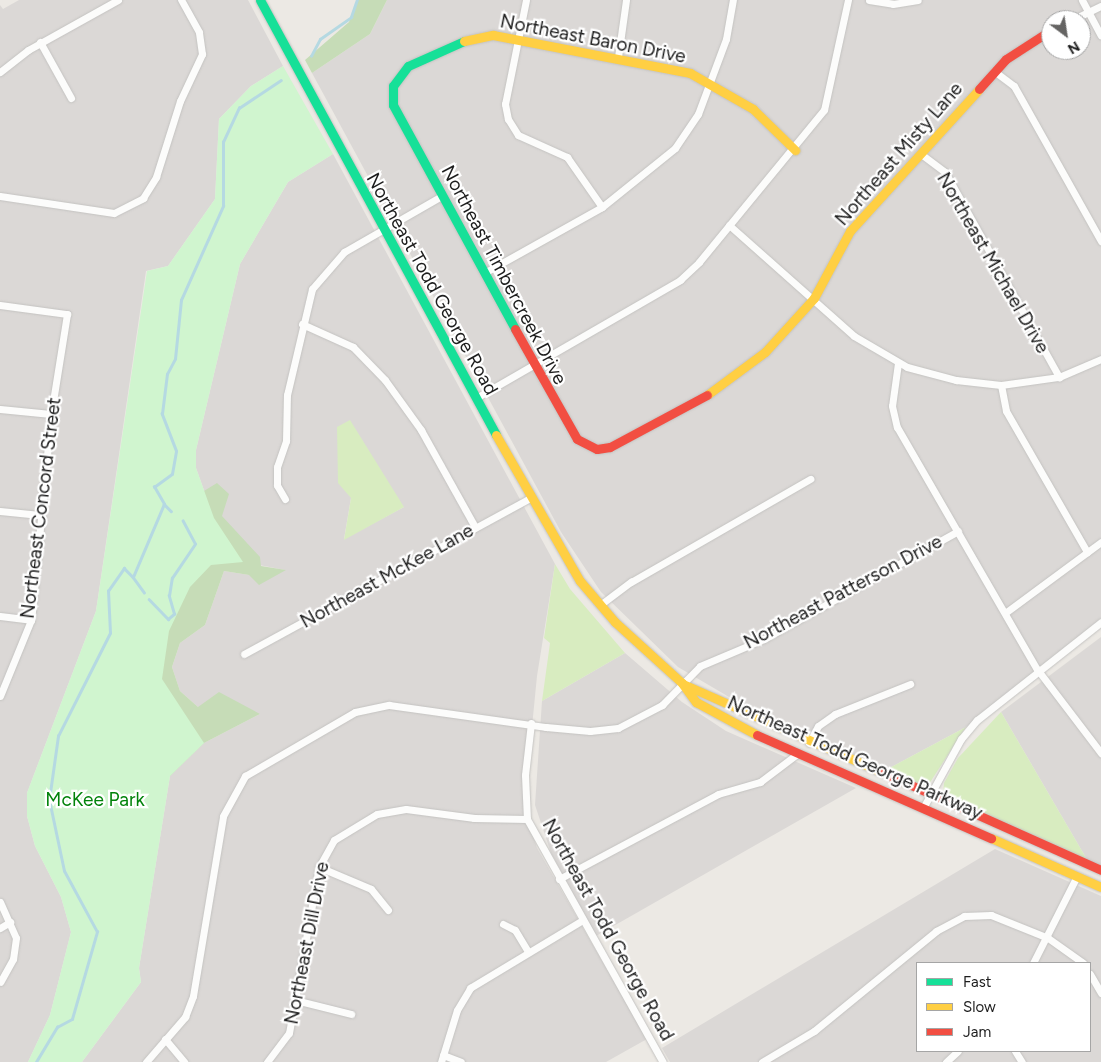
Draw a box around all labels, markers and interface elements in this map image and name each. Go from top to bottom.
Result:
street label: Northeast Baron Drive [498,10,688,68]
north arrow [1041,10,1091,60]
text: N [1064,37,1082,57]
street label: Northeast Misty Lane [831,78,967,230]
street label: Northeast Timbercreek Drive [436,161,572,389]
street label: Northeast Todd George Road [361,169,503,399]
street label: Northeast Michael Drive [932,169,1054,357]
street label: Northeast Concord Street [16,396,66,620]
street label: Northeast McKee Lane [296,519,478,633]
street label: Northeast Patterson Drive [740,530,946,654]
street label: Northeast Todd George Parkway [724,691,986,825]
park label: McKee Park [45,789,145,811]
street label: Northeast Todd George Road [537,815,679,1045]
street label: Northeast Dill Drive [280,860,334,1026]
legend [916,962,1091,1052]
text: Fast [963,973,991,991]
text: Slow [963,998,996,1016]
text: Jam [963,1023,991,1041]

